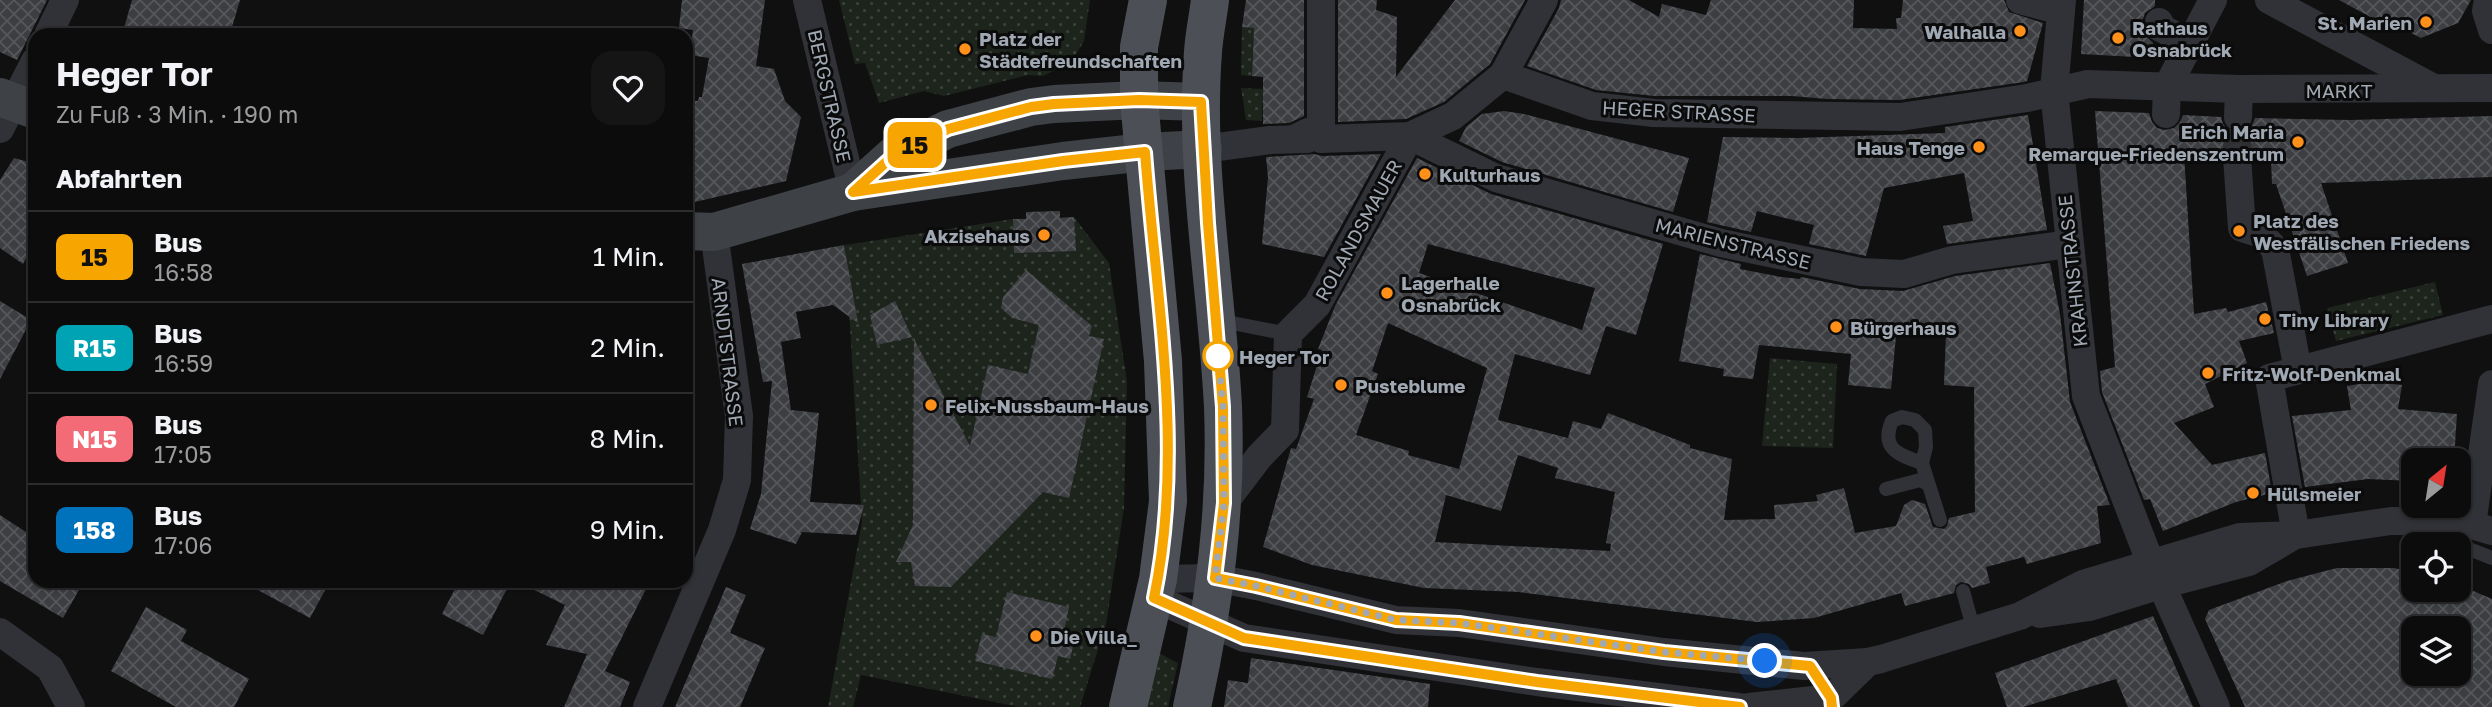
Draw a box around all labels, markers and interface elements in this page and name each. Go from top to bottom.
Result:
place label: St. Marien [2317,11,2412,34]
marker: St. Marien [2418,14,2434,30]
place label: Rathaus Osnabrück [2132,16,2232,61]
place label: Walhalla [1924,20,2006,43]
marker: Walhalla [2012,23,2028,39]
street label: BERGSTRASSE [804,27,856,165]
place label: Platz der Städtefreundschaften [979,27,1182,72]
marker: Rathaus Osnabrück [2110,30,2126,46]
marker: Platz der Städtefreundschaften [957,41,973,57]
button: heart [591,51,665,125]
text: Heger Tor [56,54,213,93]
street label: MARKT [2306,79,2373,102]
street label: HEGER STRASSE [1602,95,1756,127]
text: Zu Fuß · 3 Min. · 190 m [56,100,298,128]
place label: Erich Maria Remarque-Friedenszentrum [2028,120,2284,165]
line badge: 15 [884,122,946,168]
text: 15 [902,130,929,159]
marker: Erich Maria Remarque-Friedenszentrum [2290,134,2306,150]
place label: Haus Tenge [1856,136,1965,159]
marker: Haus Tenge [1971,139,1987,155]
street label: ROLANDSMAUER [1310,155,1406,305]
text: Abfahrten [56,163,182,194]
place label: Kulturhaus [1439,163,1541,186]
marker: Kulturhaus [1417,166,1433,182]
street label: KRAHNSTRASSE [2053,194,2091,348]
place label: Platz des Westfälischen Friedens [2253,209,2471,254]
street label: MARIENSTRASSE [1653,213,1813,273]
marker: Platz des Westfälischen Friedens [2231,223,2247,239]
place label: Akzisehaus [924,224,1030,247]
text: Bus [154,227,202,258]
marker: Akzisehaus [1036,227,1052,243]
text: 1 Min. [593,241,665,272]
text: 15 [81,242,108,271]
text: 16:58 [154,258,213,286]
place label: Lagerhalle Osnabrück [1401,271,1501,316]
street label: ARNDTSTRASSE [707,276,749,428]
marker: Lagerhalle Osnabrück [1379,285,1395,301]
place label: Tiny Library [2279,308,2390,331]
marker: Tiny Library [2257,311,2273,327]
place label: Bürgerhaus [1850,316,1957,339]
text: Bus [154,318,202,349]
marker: Bürgerhaus [1828,319,1844,335]
text: 2 Min. [590,332,665,363]
text: R15 [73,333,116,362]
marker: Heger Tor [1203,341,1233,371]
place label: Heger Tor [1239,345,1330,368]
text: 16:59 [154,349,213,377]
place label: Fritz-Wolf-Denkmal [2222,362,2401,385]
marker: Fritz-Wolf-Denkmal [2200,365,2216,381]
place label: Pusteblume [1355,374,1466,397]
marker: Pusteblume [1333,377,1349,393]
place label: Felix-Nussbaum-Haus [945,394,1149,417]
marker: Felix-Nussbaum-Haus [923,397,939,413]
text: Bus [154,409,202,440]
text: 8 Min. [590,423,665,454]
text: N15 [72,424,117,453]
text: 17:05 [154,440,212,468]
north arrow [2401,448,2471,518]
map controls [2401,448,2471,686]
place label: Hülsmeier [2267,482,2362,505]
marker: Hülsmeier [2245,485,2261,501]
text: Bus [154,500,202,531]
text: 9 Min. [590,514,665,545]
text: 158 [73,515,116,544]
text: 17:06 [154,531,212,559]
button: locate [2401,532,2471,602]
button: layers [2401,616,2471,686]
place label: Die Villa_ [1050,625,1137,648]
marker: Die Villa_ [1028,628,1044,644]
your location [1747,643,1782,678]

